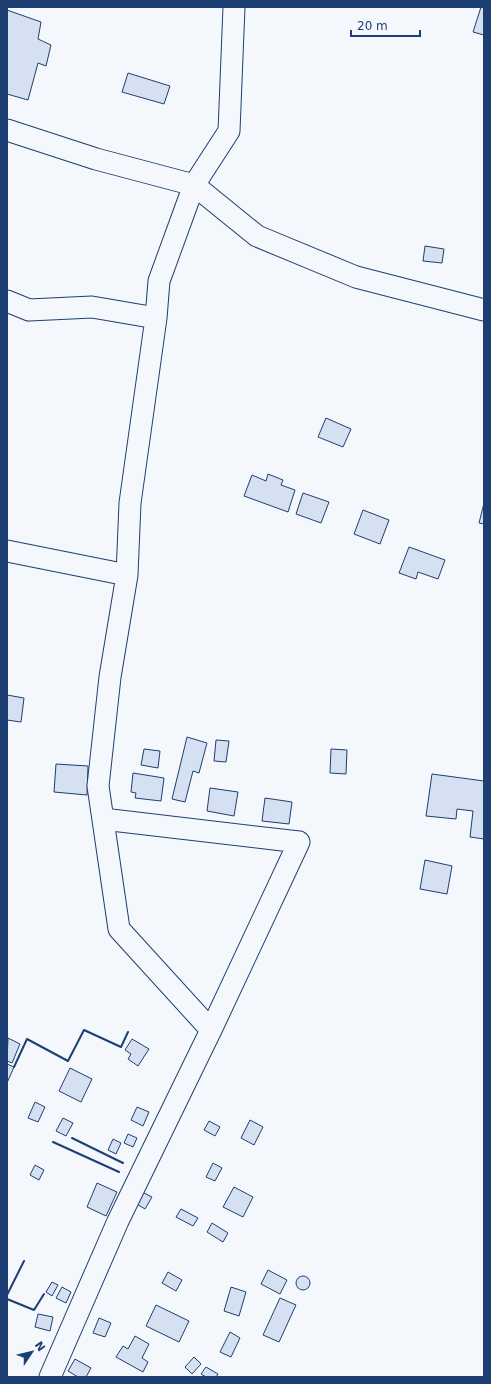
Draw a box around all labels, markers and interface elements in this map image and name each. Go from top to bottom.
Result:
scale bar [351,12,420,38]
text: 20 m [357,19,388,33]
north arrow [12,1332,52,1372]
text: N [32,1339,48,1354]

